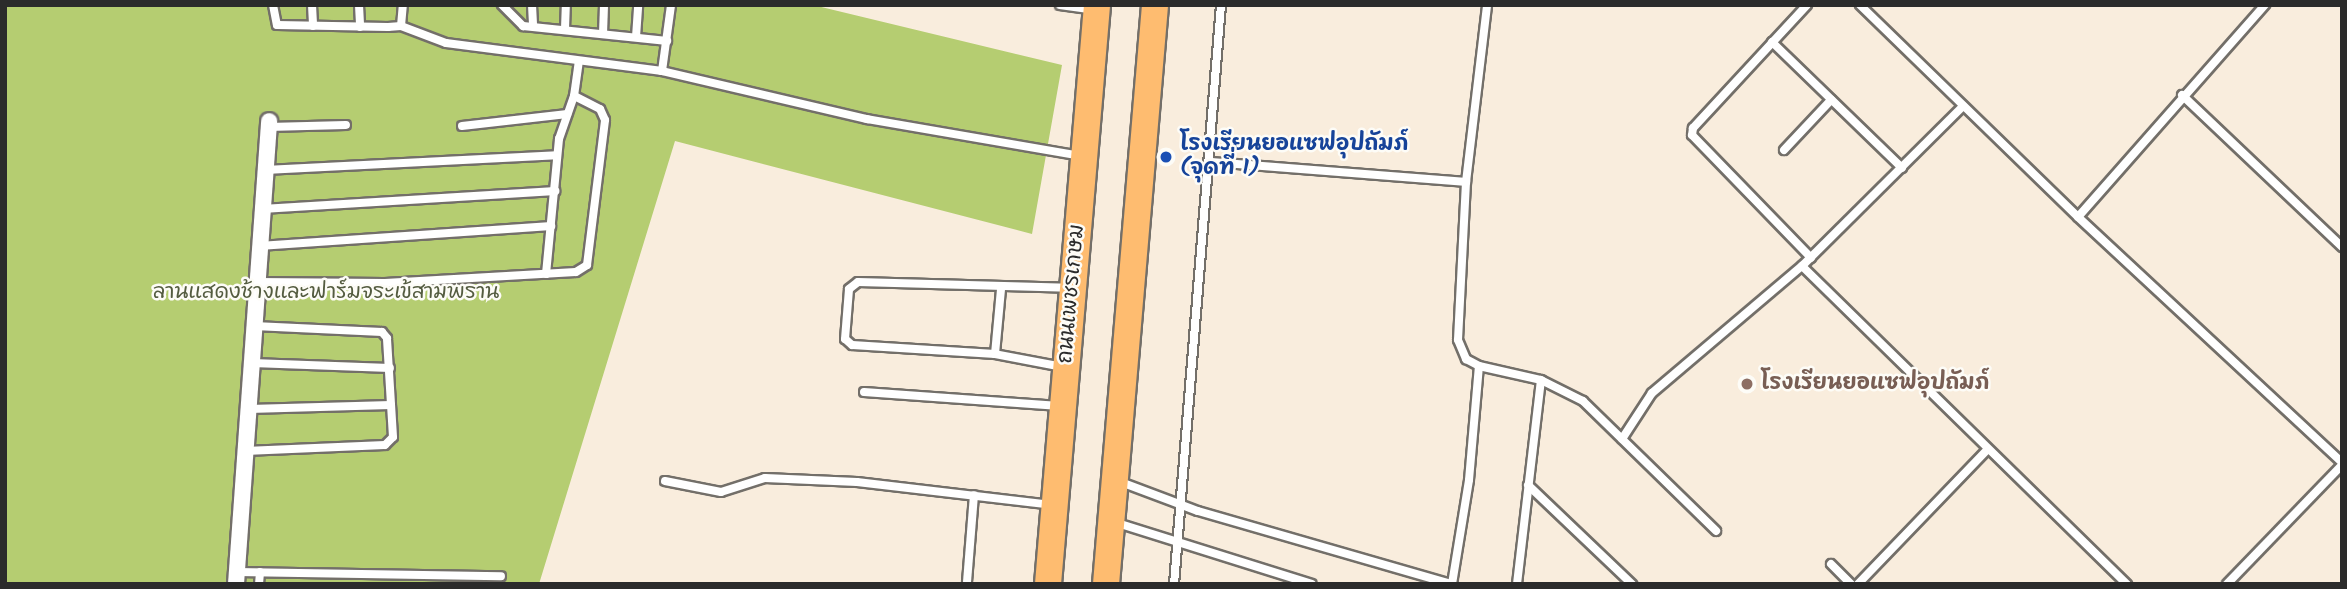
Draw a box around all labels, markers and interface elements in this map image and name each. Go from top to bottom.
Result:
place label: โรงเรียนยอแซฟอุปถัมภ์ (จุดที่ 1) [1180,132,1408,182]
marker: โรงเรียนยอแซฟอุปถัมภ์ (จุดที่ 1) [1158,149,1174,165]
street label: ถนนเพชรเกษม [1053,223,1091,365]
park label: ลานแสดงช้างและฟาร์มจระเข้สามพราน [153,280,499,306]
place label: โรงเรียนยอแซฟอุปถัมภ์ [1761,371,1989,397]
marker: โรงเรียนยอแซฟอุปถัมภ์ [1739,376,1755,392]

